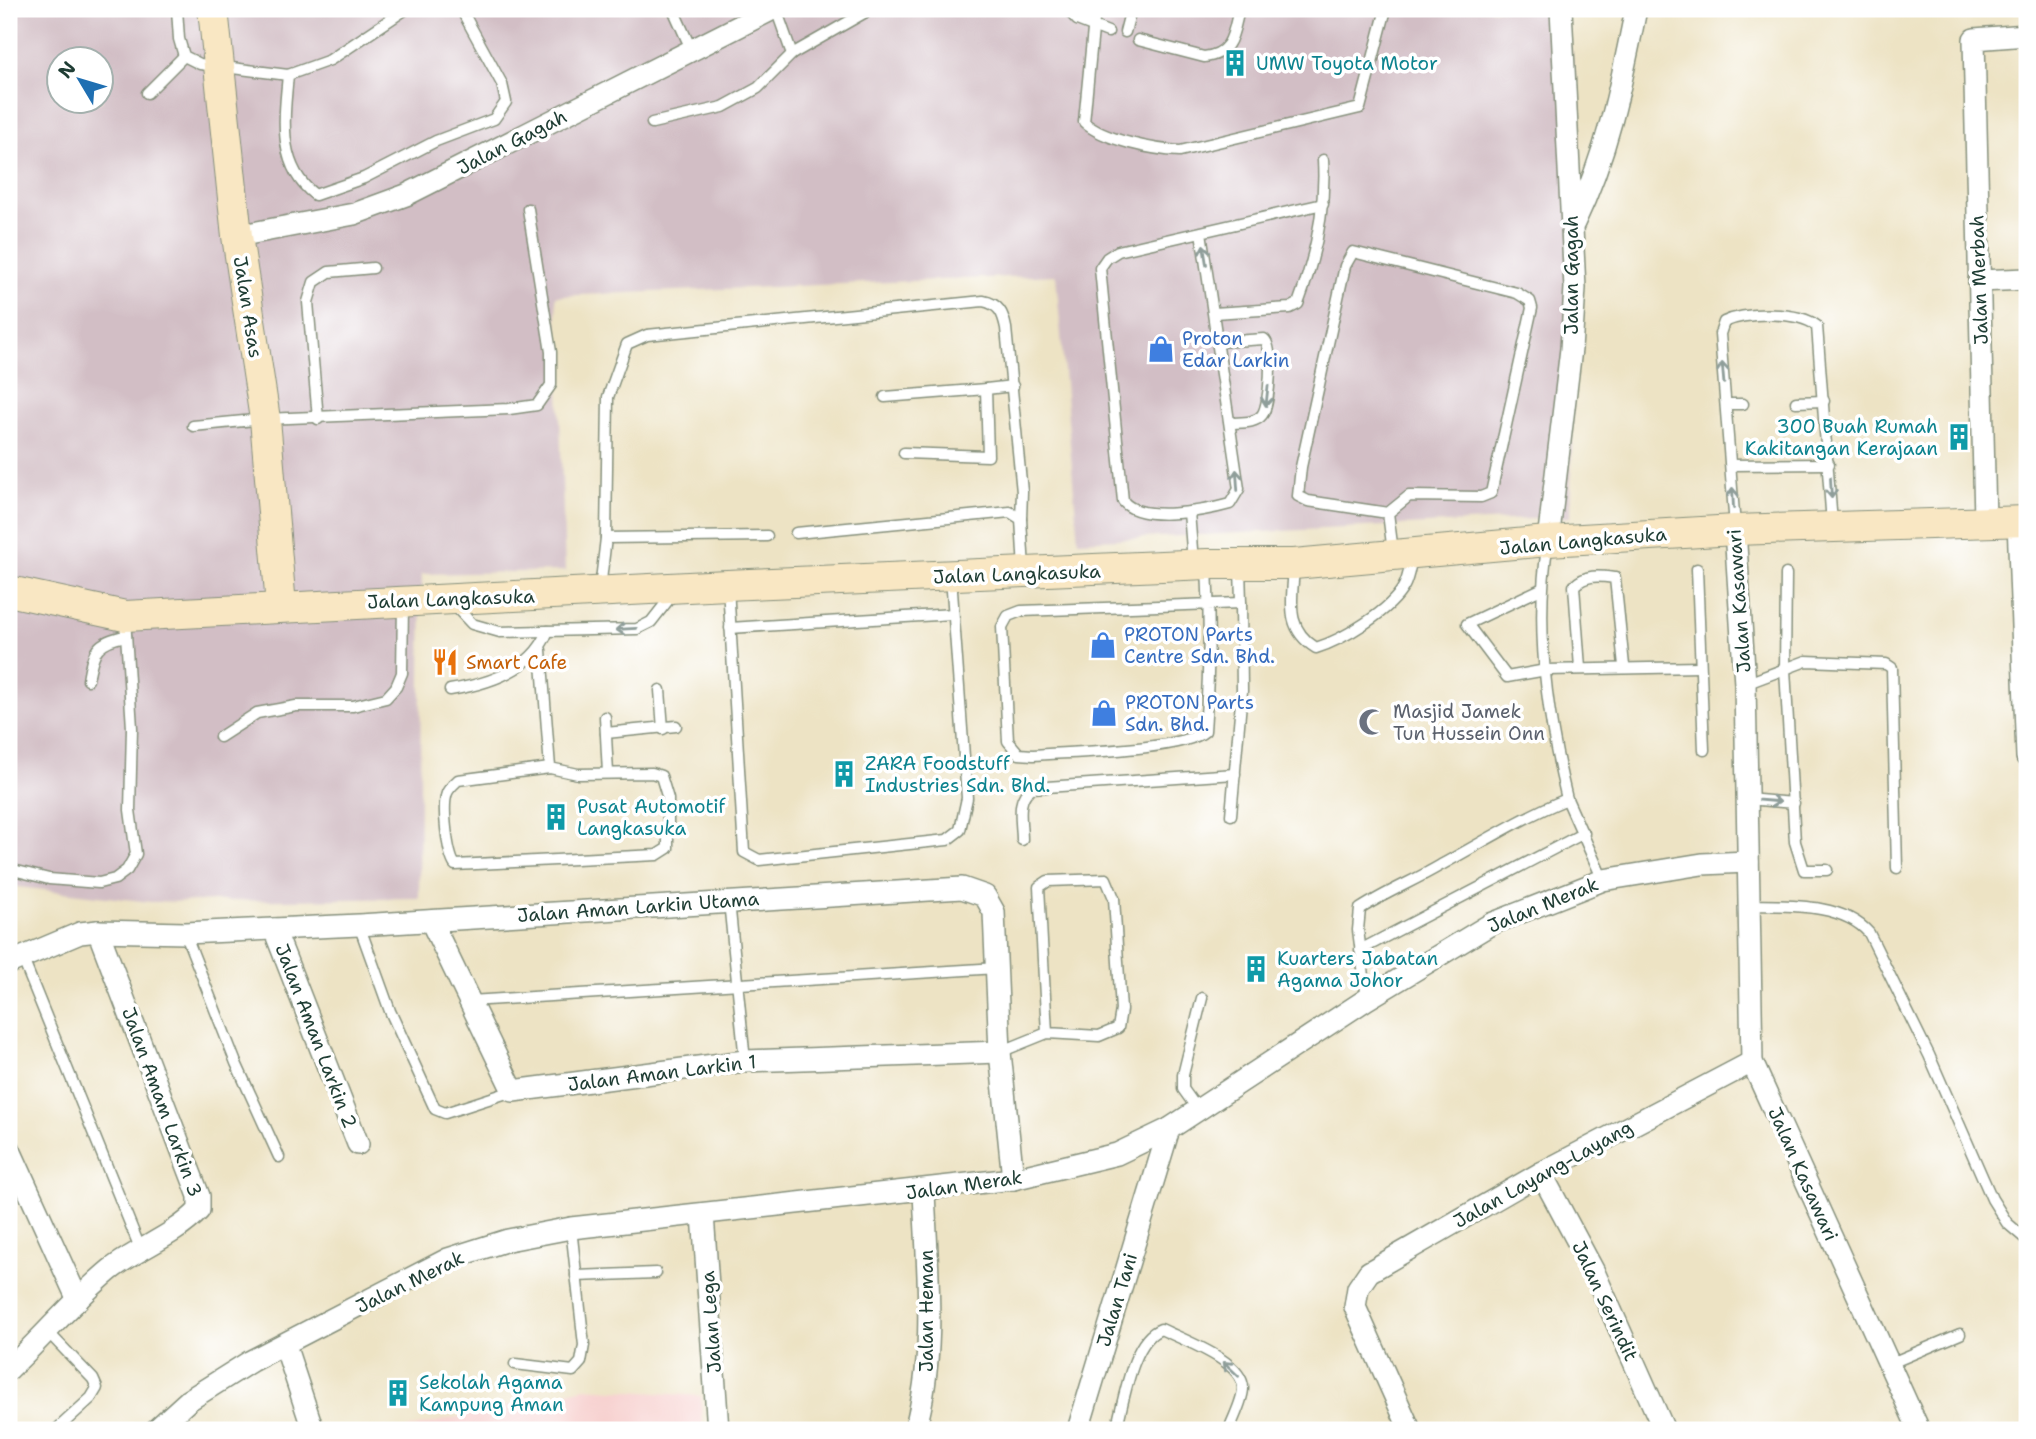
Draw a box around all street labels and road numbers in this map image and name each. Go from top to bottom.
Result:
street label: Jalan Gagah [453,104,571,180]
street label: Jalan Merbah [1964,214,1994,346]
street label: Jalan Gagah [1559,215,1584,335]
street label: Jalan Asas [228,254,268,360]
street label: Jalan Langkasuka [1498,521,1668,561]
street label: Jalan Kasawari [1722,528,1756,674]
street label: Jalan Langkasuka [933,559,1101,589]
street label: Jalan Langkasuka [367,584,535,614]
street label: Jalan Merak [1484,871,1602,939]
street label: Jalan Aman Larkin Utama [516,886,760,928]
street label: Jalan Aman Larkin 2 [269,940,363,1132]
street label: Jalan Amam Larkin 3 [116,1004,208,1200]
street label: Jalan Aman Larkin 1 [566,1049,758,1097]
street label: Jalan Kasawari [1762,1103,1844,1245]
street label: Jalan Layang-Layang [1449,1114,1637,1234]
street label: Jalan Merak [904,1164,1024,1206]
street label: Jalan Serindit [1566,1237,1644,1365]
street label: Jalan Merak [352,1245,468,1319]
street label: Jalan Heman [914,1250,939,1372]
street label: Jalan Tani [1091,1250,1143,1350]
street label: Jalan Lega [695,1270,727,1374]

